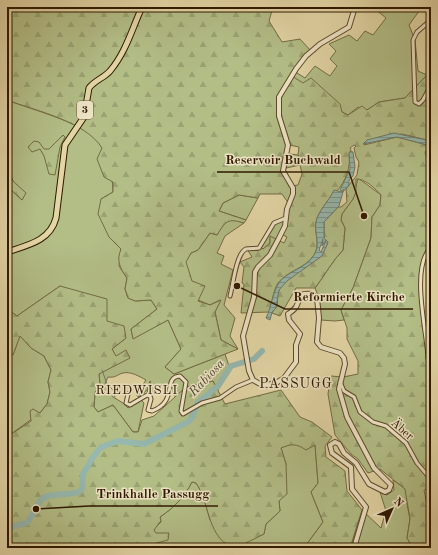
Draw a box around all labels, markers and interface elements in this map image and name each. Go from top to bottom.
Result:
road number: 3 [77,101,93,119]
callout: Reservoir Buchwald [217,147,349,172]
text: Reservoir Buchwald [225,154,341,167]
callout: Reformierte Kirche [285,284,413,309]
text: Reformierte Kirche [293,291,405,304]
water label: Rabiosa [186,357,227,400]
district label: PASSUGG [259,377,333,391]
district label: RIEDWISLI [96,384,178,397]
street label: Äber [388,414,418,443]
callout: Trinkhalle Passugg [89,481,218,506]
text: Trinkhalle Passugg [97,488,210,501]
north arrow [372,489,412,529]
text: N [391,496,405,510]

